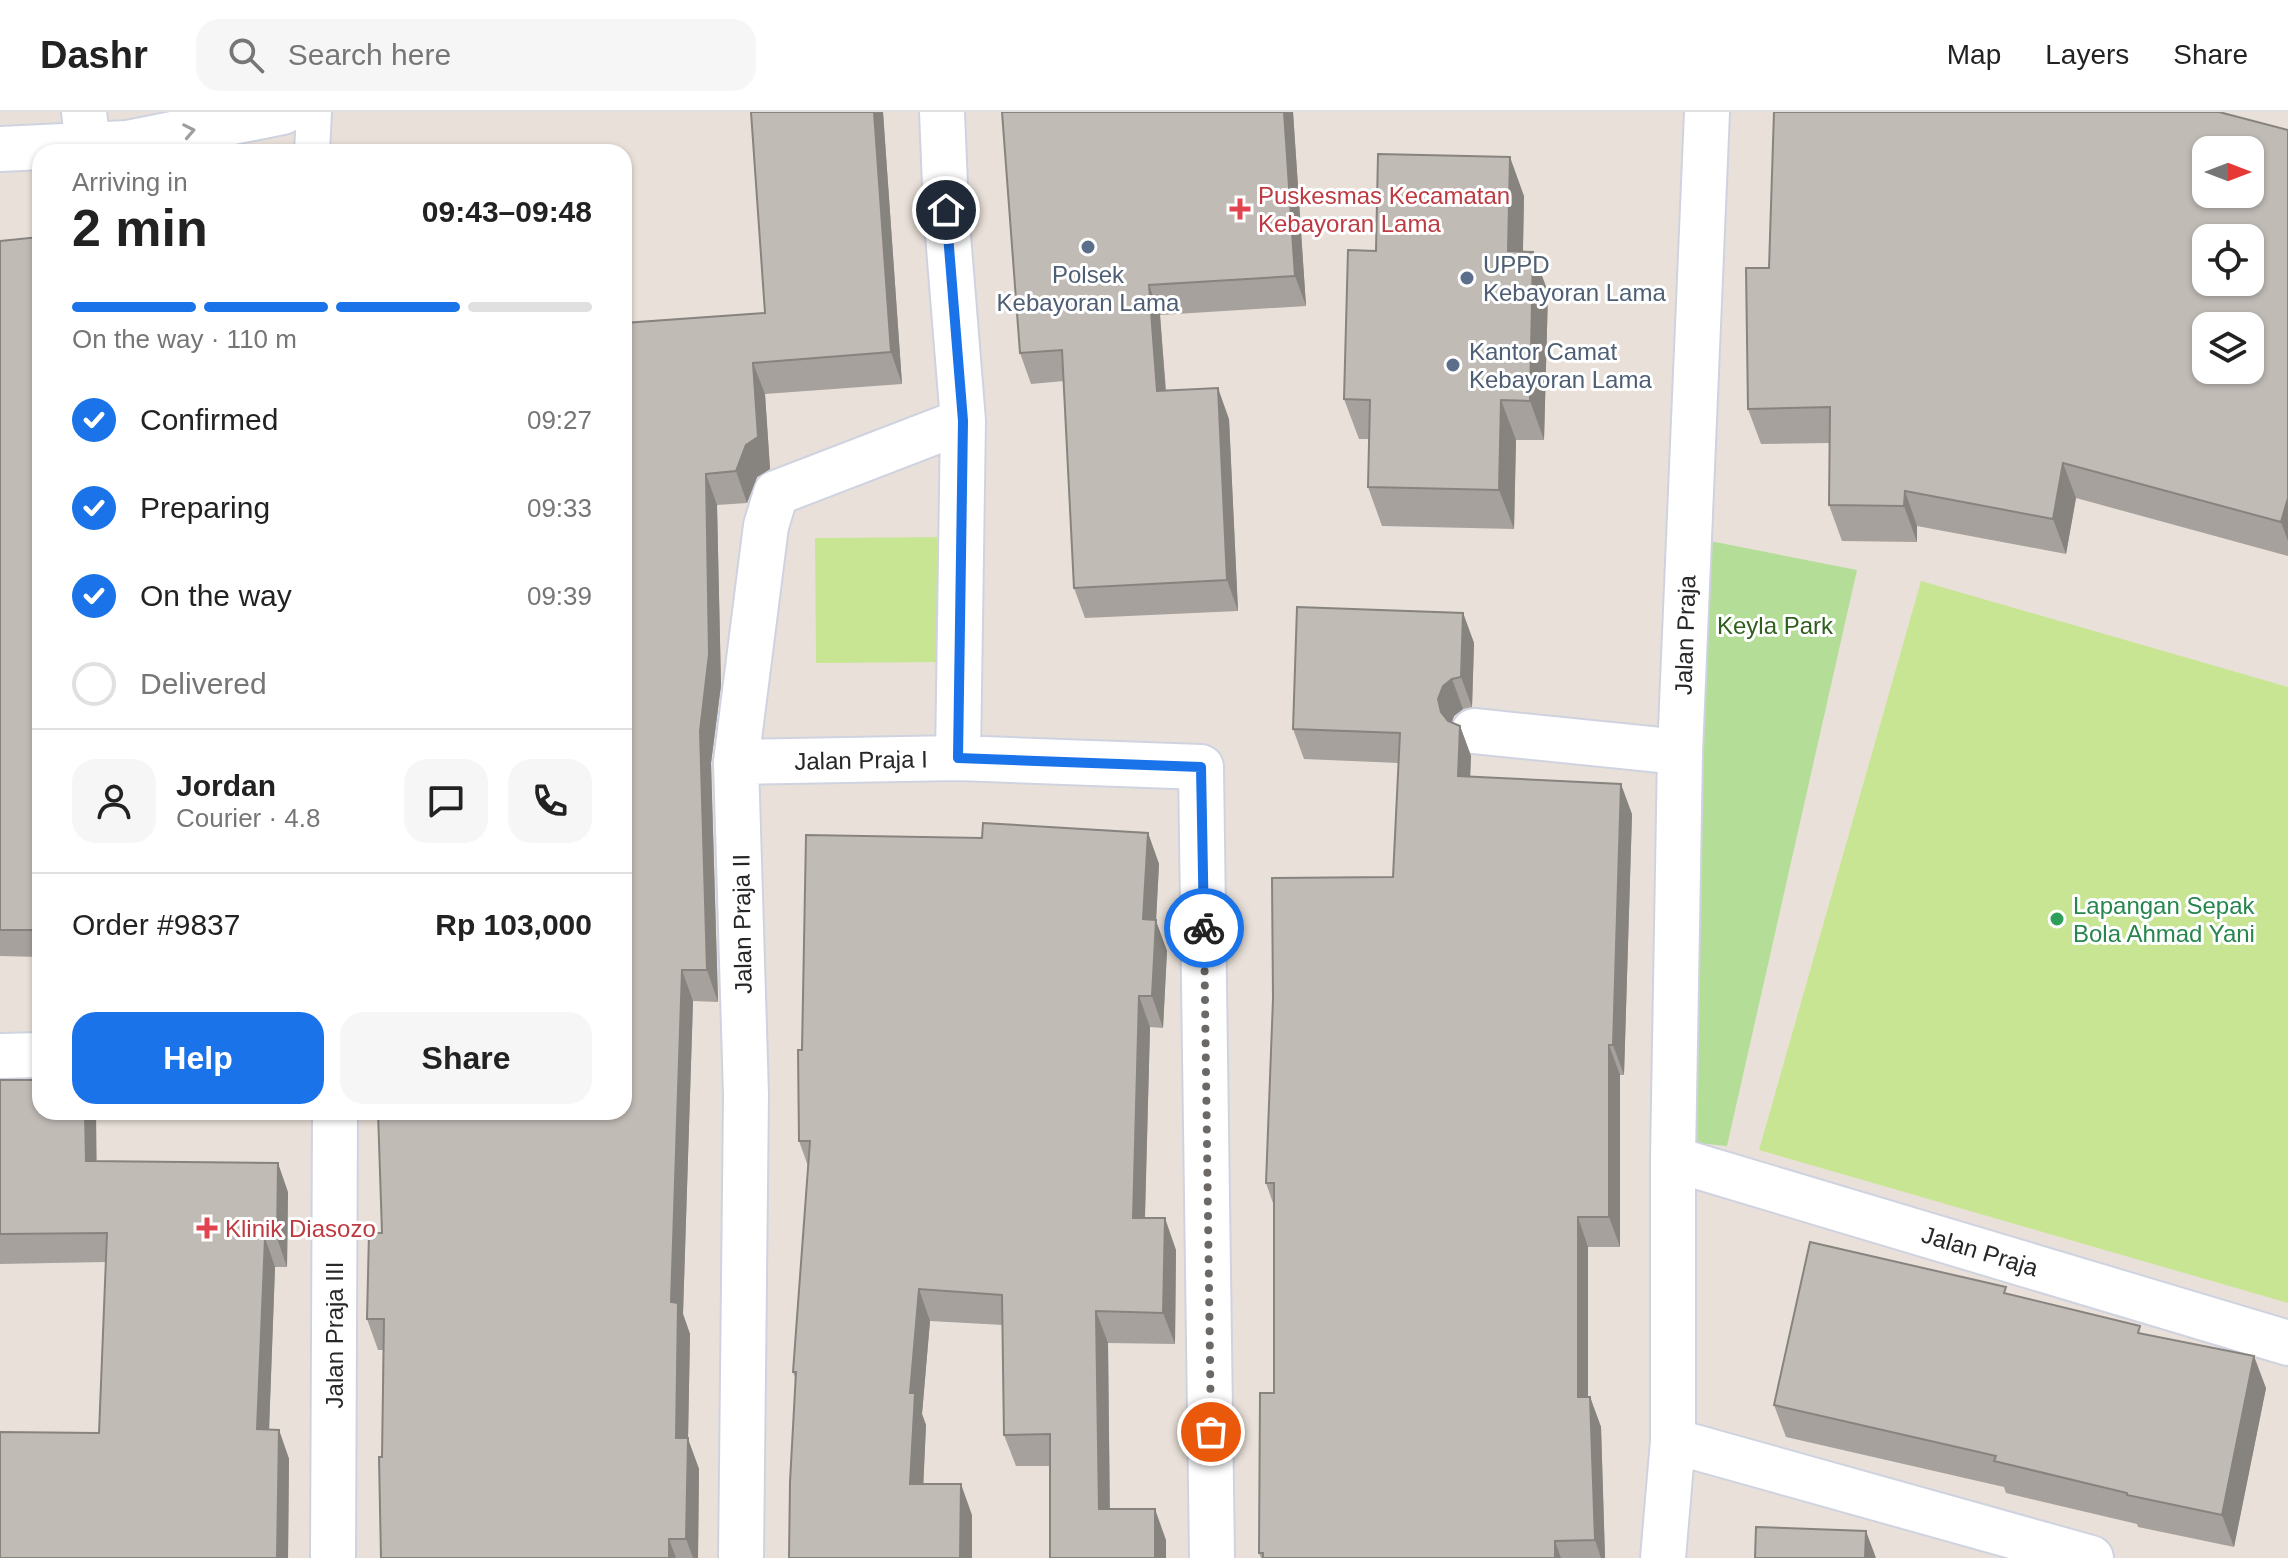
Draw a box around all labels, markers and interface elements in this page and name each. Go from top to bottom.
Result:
search box [196,19,756,91]
icon: search [224,33,268,77]
text: Dashr [40,34,148,76]
text: Search here [288,38,451,71]
text: Map [1947,39,2001,70]
text: Layers [2045,39,2129,70]
text: Share [2173,39,2248,70]
one-way arrow [182,123,195,140]
north arrow [2192,136,2264,208]
map controls [2192,136,2264,384]
text: Arriving in [72,167,188,197]
pin [912,176,980,244]
place label: Puskesmas Kecamatan Kebayoran Lama [1258,182,1510,237]
icon: home [924,188,968,232]
text: 09:43–09:48 [422,195,592,228]
marker: Puskesmas Kecamatan Kebayoran Lama [1229,198,1251,220]
text: 2 min [72,199,208,257]
button: locate [2192,224,2264,296]
marker: Polsek Kebayoran Lama [1079,238,1097,256]
place label: UPPD Kebayoran Lama [1483,251,1666,306]
place label: Polsek Kebayoran Lama [997,261,1180,316]
marker: UPPD Kebayoran Lama [1458,269,1476,287]
button: layers [2192,312,2264,384]
text: On the way · 110 m [72,324,297,354]
place label: Kantor Camat Kebayoran Lama [1469,338,1652,393]
marker: Kantor Camat Kebayoran Lama [1444,356,1462,374]
icon: check [72,398,116,442]
text: Confirmed [140,403,278,436]
text: 09:27 [527,405,592,435]
icon: check [72,486,116,530]
text: Preparing [140,491,270,524]
text: 09:33 [527,493,592,523]
icon: check [72,574,116,618]
street label: Jalan Praja [1669,574,1701,695]
text: On the way [140,579,292,612]
text: 09:39 [527,581,592,611]
park label: Keyla Park [1717,612,1834,639]
text: Delivered [140,667,267,700]
street label: Jalan Praja I [794,745,928,775]
button: person [72,759,156,843]
button: chat [404,759,488,843]
button: phone [508,759,592,843]
text: Jordan [176,769,276,802]
text: Courier · 4.8 [176,803,321,833]
street label: Jalan Praja II [727,854,757,994]
courier [1164,888,1244,968]
place label: Lapangan Sepak Bola Ahmad Yani [2073,892,2256,947]
icon: bike [1182,906,1226,950]
text: Order #9837 [72,908,240,941]
text: Rp 103,000 [435,908,592,941]
marker: Lapangan Sepak Bola Ahmad Yani [2048,910,2066,928]
button: Help [72,1012,324,1104]
button: Share [340,1012,592,1104]
place label: Klinik Diasozo [225,1215,376,1242]
marker: Klinik Diasozo [196,1217,218,1239]
street label: Jalan Praja [1919,1221,2042,1282]
street label: Jalan Praja III [321,1262,348,1408]
pin [1177,1398,1245,1466]
icon: bag [1189,1410,1233,1454]

